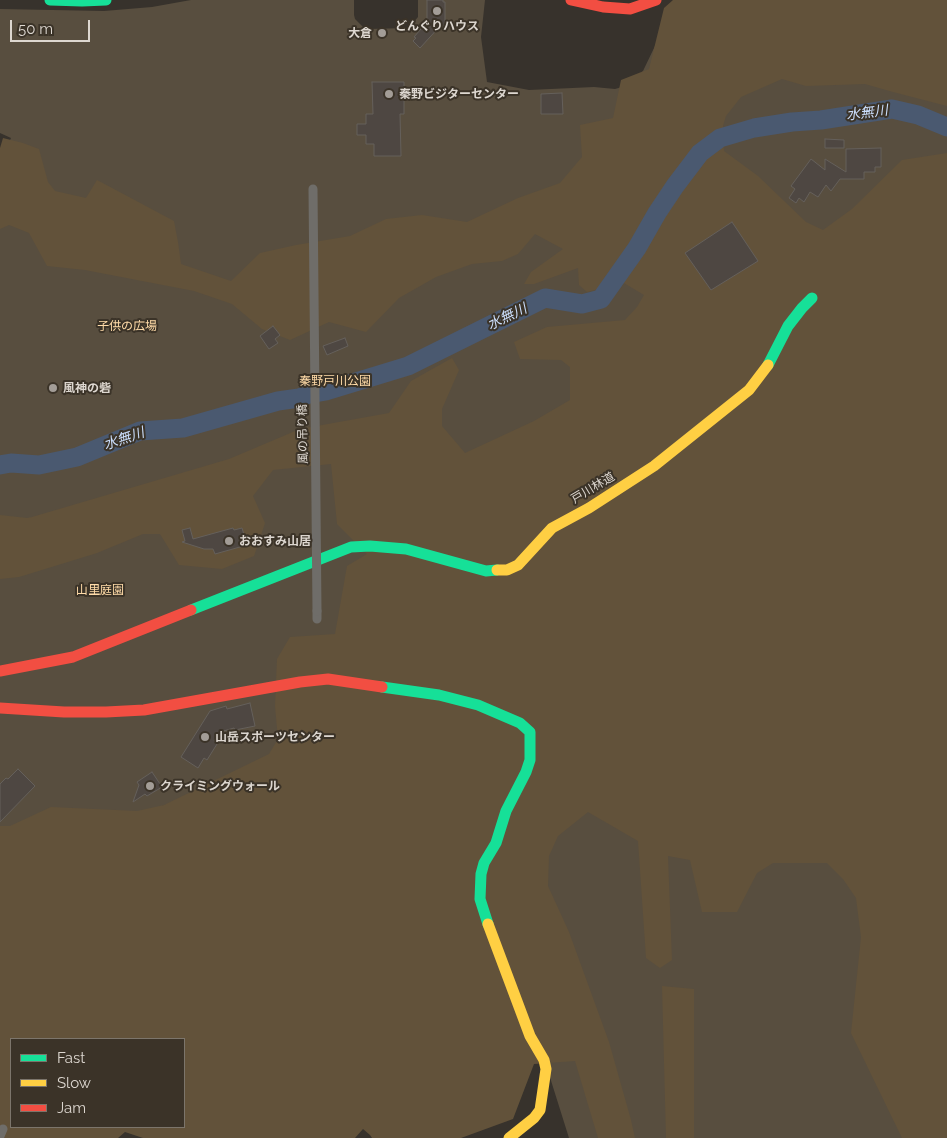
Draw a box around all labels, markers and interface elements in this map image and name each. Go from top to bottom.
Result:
marker: どんぐりハウス [431,5,443,17]
scale bar [12,10,92,42]
place label: どんぐりハウス [395,19,479,33]
text: 50 m [18,20,53,38]
place label: 大倉 [348,26,372,40]
marker: 大倉 [376,27,388,39]
place label: 秦野ビジターセンター [399,87,519,101]
marker: 秦野ビジターセンター [383,88,395,100]
water label: 水無川 [845,102,889,124]
water label: 水無川 [484,300,530,334]
park label: 子供の広場 [97,319,157,333]
park label: 秦野戸川公園 [299,374,371,388]
place label: 風神の砦 [63,381,111,395]
marker: 風神の砦 [47,382,59,394]
street label: 風の吊り橋 [295,404,311,464]
water label: 水無川 [101,424,147,454]
street label: 戸川林道 [569,469,617,507]
place label: おおすみ山居 [239,534,311,548]
marker: おおすみ山居 [223,535,235,547]
park label: 山里庭園 [76,583,124,597]
place label: 山岳スポーツセンター [215,730,335,744]
marker: 山岳スポーツセンター [199,731,211,743]
place label: クライミングウォール [160,779,280,793]
marker: クライミングウォール [144,780,156,792]
legend [10,1038,185,1128]
text: Fast [57,1049,85,1067]
text: Slow [57,1074,91,1092]
text: Jam [57,1099,86,1117]

